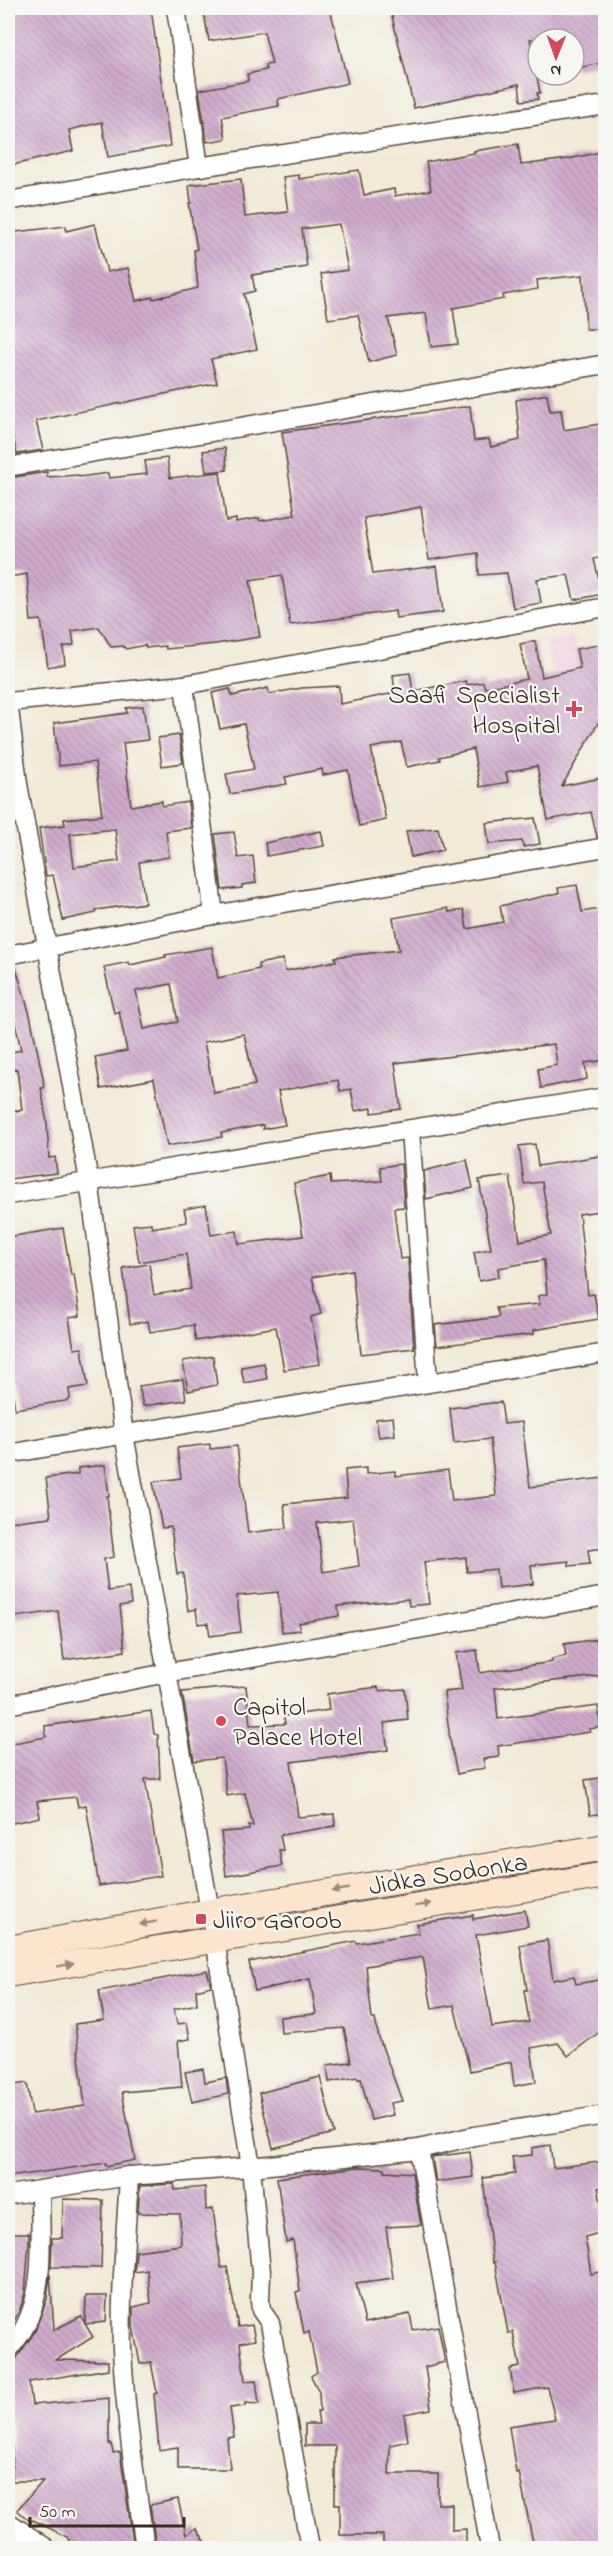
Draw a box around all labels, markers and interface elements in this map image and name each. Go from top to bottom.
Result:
north arrow [526,27,586,87]
text: N [550,58,561,82]
place label: Saafi Specialist Hospital [388,678,560,746]
marker: Saafi Specialist Hospital [565,700,583,718]
place label: Capitol Palace Hotel [233,1690,362,1758]
marker: Capitol Palace Hotel [214,1714,228,1728]
street label: Jidka Sodonka [366,1845,531,1907]
one-way arrow [331,1886,350,1895]
one-way arrow [414,1900,433,1909]
place label: Jiiro Garoob [213,1903,342,1941]
marker: Jiiro Garoob [194,1912,208,1926]
one-way arrow [139,1919,158,1928]
one-way arrow [56,1960,75,1969]
scale bar [30,2490,184,2528]
text: 50 m [39,2500,76,2526]

